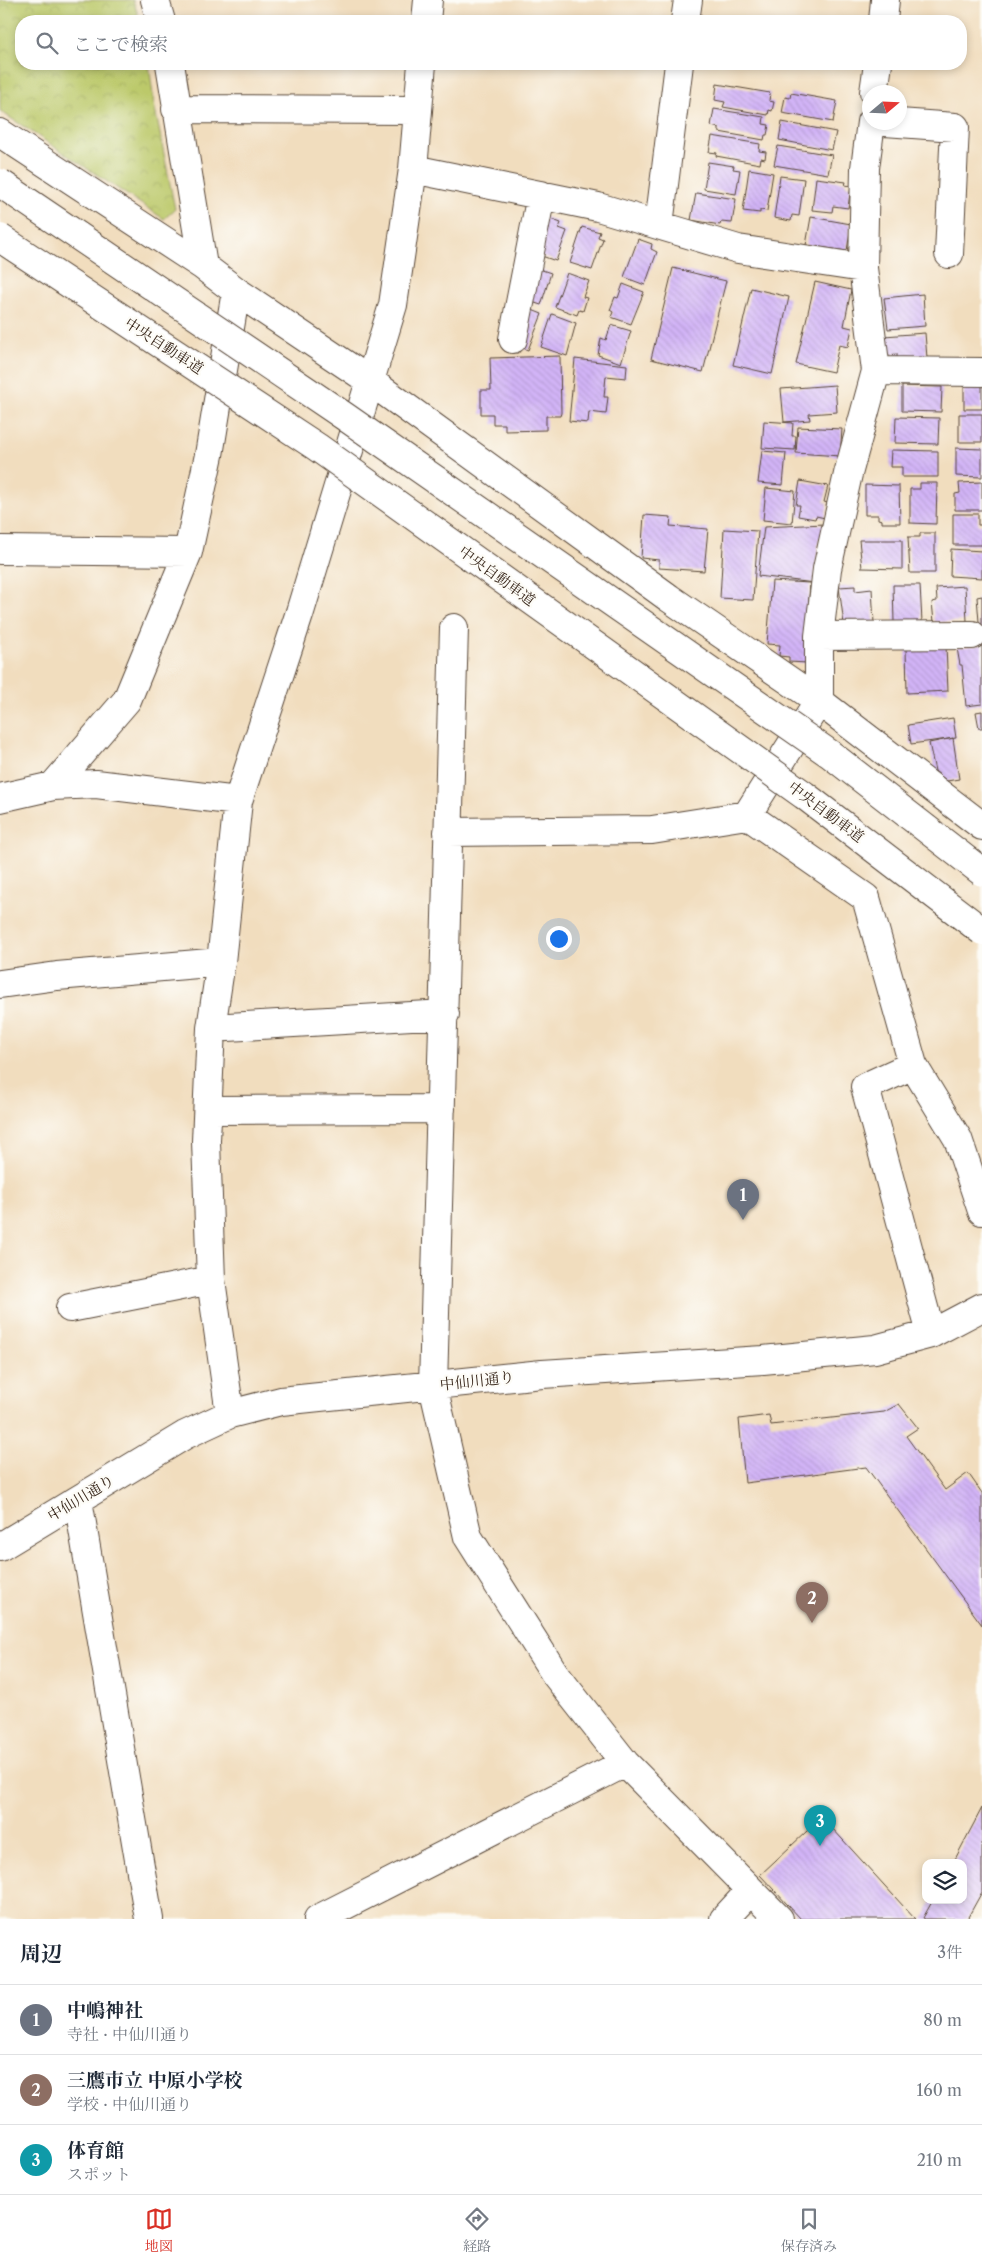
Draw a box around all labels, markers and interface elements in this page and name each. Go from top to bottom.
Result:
search box [15,15,967,70]
icon: search [33,29,61,57]
text: ここで検索 [73,33,168,56]
north arrow [862,85,907,130]
street label: 中央自動車道 [121,313,207,378]
street label: 中央自動車道 [455,541,539,610]
street label: 中央自動車道 [785,777,868,846]
your location [546,926,572,952]
pin: 1 [727,1179,759,1220]
street label: 中仙川通り [439,1367,515,1394]
street label: 中仙川通り [44,1470,118,1525]
pin: 2 [796,1582,828,1623]
pin: 3 [804,1805,836,1846]
map controls [922,1859,967,1904]
button: layers [922,1859,967,1904]
text: 周辺 [20,1941,62,1966]
text: 3件 [937,1942,962,1962]
text: 中嶋神社 [67,1999,143,2022]
text: 1 [32,2010,40,2030]
text: 80 m [923,2010,962,2030]
text: 寺社 · 中仙川通り [67,2024,192,2044]
text: 三鷹市立 中原小学校 [67,2069,243,2092]
text: 2 [31,2080,41,2100]
text: 160 m [917,2080,962,2100]
text: 学校 · 中仙川通り [67,2094,192,2114]
text: 体育館 [67,2139,124,2162]
text: 3 [31,2150,41,2170]
text: 210 m [917,2150,962,2170]
text: スポット [67,2164,131,2184]
tab: 地図 [145,2205,173,2255]
tab: 経路 [463,2205,491,2255]
tab: 保存済み [781,2205,837,2255]

